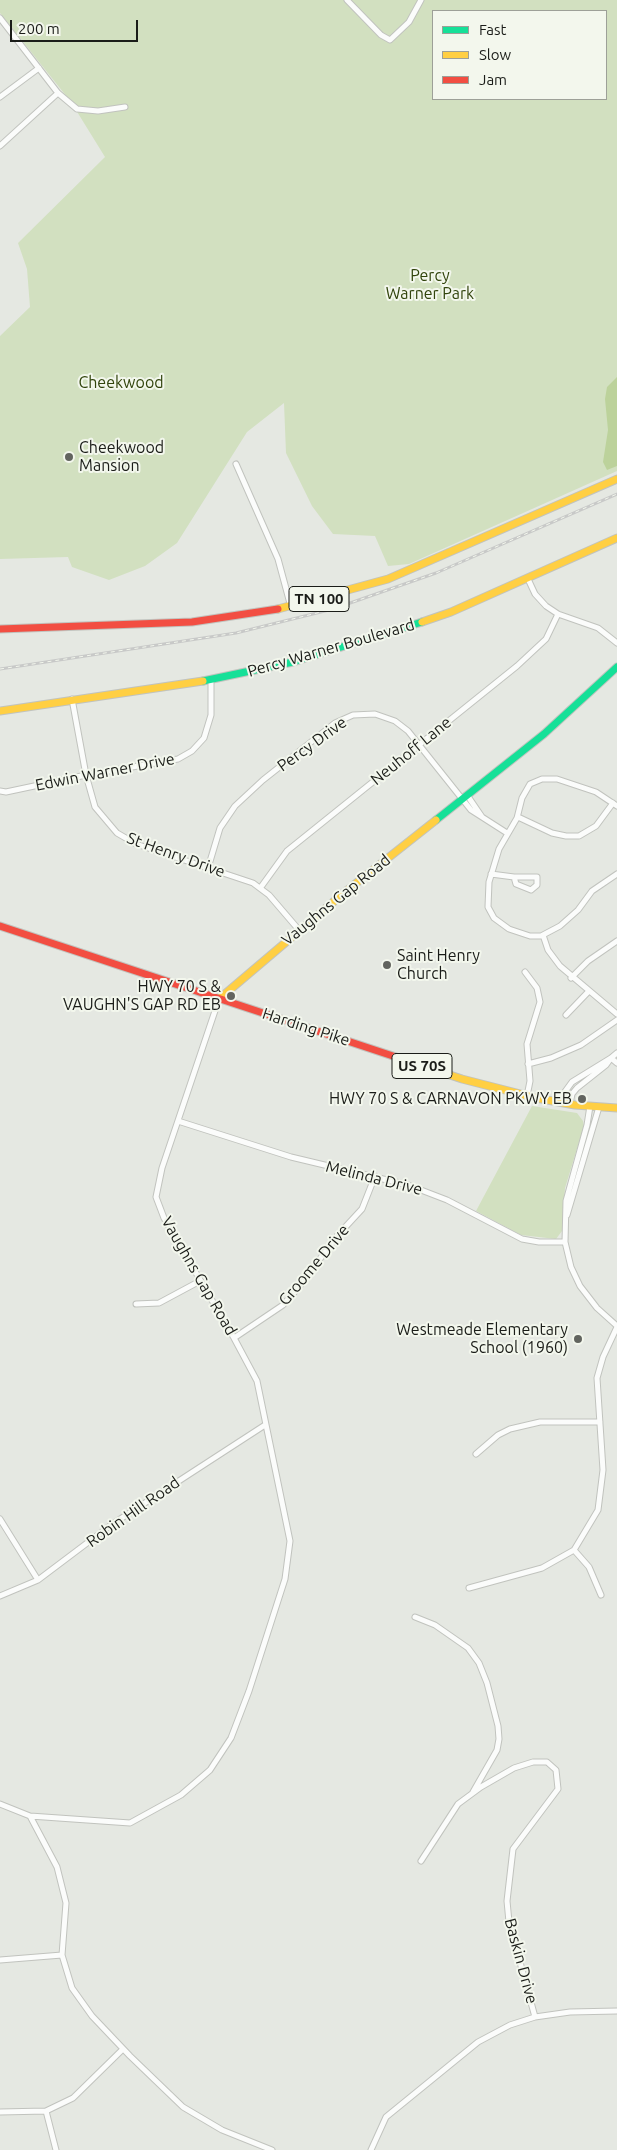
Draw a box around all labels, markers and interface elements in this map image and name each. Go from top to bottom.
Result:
scale bar [12,10,140,42]
legend [432,10,607,100]
text: 200 m [18,20,60,37]
text: Fast [479,21,506,38]
text: Slow [479,46,511,63]
text: Jam [479,71,507,88]
park label: Percy Warner Park [386,266,474,304]
park label: Cheekwood [78,373,164,393]
place label: Cheekwood Mansion [79,438,164,476]
marker: Cheekwood Mansion [63,451,75,463]
road number: TN 100 [289,586,349,612]
street label: Percy Warner Boulevard [245,615,417,681]
street label: Percy Drive [274,712,350,776]
street label: Neuhoff Lane [367,713,455,789]
street label: Edwin Warner Drive [34,749,176,795]
street label: St Henry Drive [124,828,228,882]
street label: Vaughns Gap Road [278,850,394,950]
place label: Saint Henry Church [397,946,480,984]
marker: Saint Henry Church [381,959,393,971]
place label: HWY 70 S & VAUGHN'S GAP RD EB [63,977,221,1015]
marker: HWY 70 S & VAUGHN'S GAP RD EB [225,990,237,1002]
street label: Harding Pike [260,1004,352,1050]
road number: US 70S [392,1054,452,1078]
place label: HWY 70 S & CARNAVON PKWY EB [329,1089,572,1109]
marker: HWY 70 S & CARNAVON PKWY EB [576,1093,588,1105]
street label: Melinda Drive [324,1157,424,1199]
street label: Vaughns Gap Road [157,1213,241,1339]
street label: Groome Drive [275,1221,353,1309]
place label: Westmeade Elementary School (1960) [396,1320,568,1358]
marker: Westmeade Elementary School (1960) [572,1333,584,1345]
street label: Robin Hill Road [83,1473,183,1551]
street label: Baskin Drive [500,1916,542,2006]

